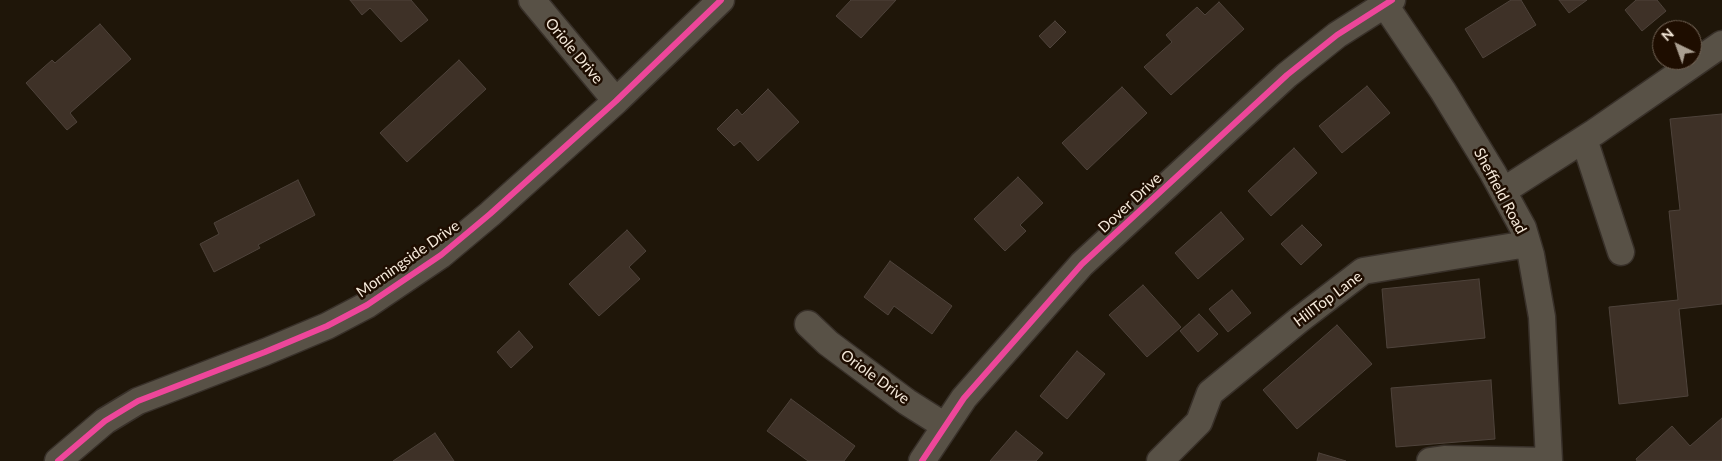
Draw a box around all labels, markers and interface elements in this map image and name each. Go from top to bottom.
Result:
street label: Oriole Drive [541,14,607,88]
north arrow [1652,20,1702,70]
text: N [1658,24,1677,44]
street label: Sheffield Road [1470,145,1530,237]
street label: Dover Drive [1095,169,1165,237]
street label: Morningside Drive [353,217,463,301]
street label: HillTop Lane [1290,267,1366,331]
street label: Oriole Drive [837,346,913,408]

